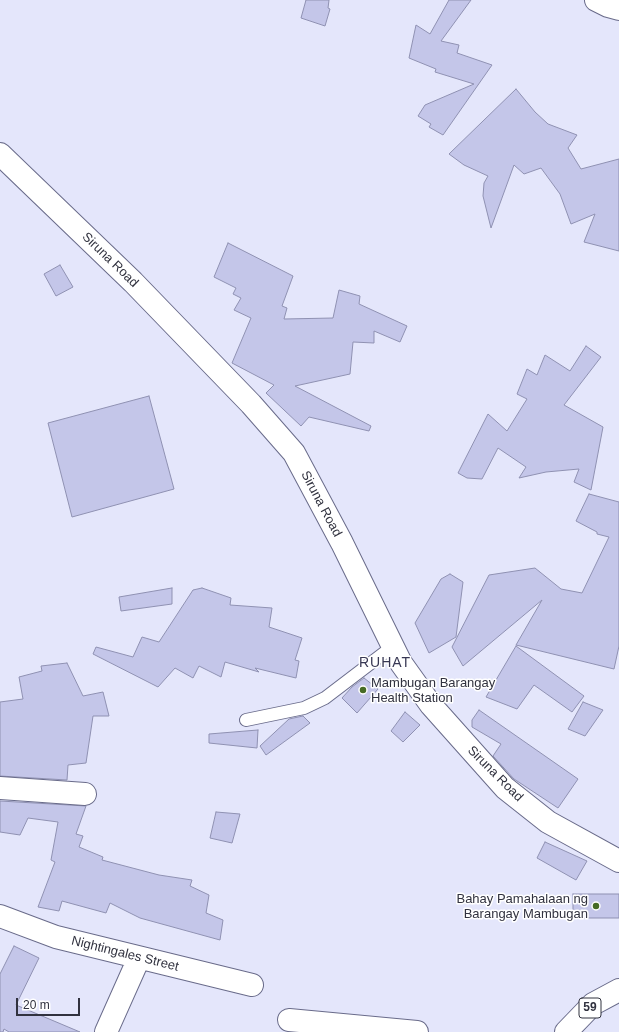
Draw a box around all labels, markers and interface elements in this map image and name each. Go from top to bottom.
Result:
street label: Siruna Road [79,229,141,291]
street label: Siruna Road [297,468,345,540]
district label: RUHAT [359,655,411,671]
place label: Mambugan Barangay Health Station [371,675,495,706]
marker: Mambugan Barangay Health Station [358,685,368,695]
street label: Siruna Road [464,743,526,805]
place label: Bahay Pamahalaan ng Barangay Mambugan [456,891,588,922]
marker: Bahay Pamahalaan ng Barangay Mambugan [591,901,601,911]
street label: Nightingales Street [70,933,180,975]
scale bar [18,990,82,1016]
text: 20 m [23,998,50,1012]
road number: 59 [579,998,601,1018]

